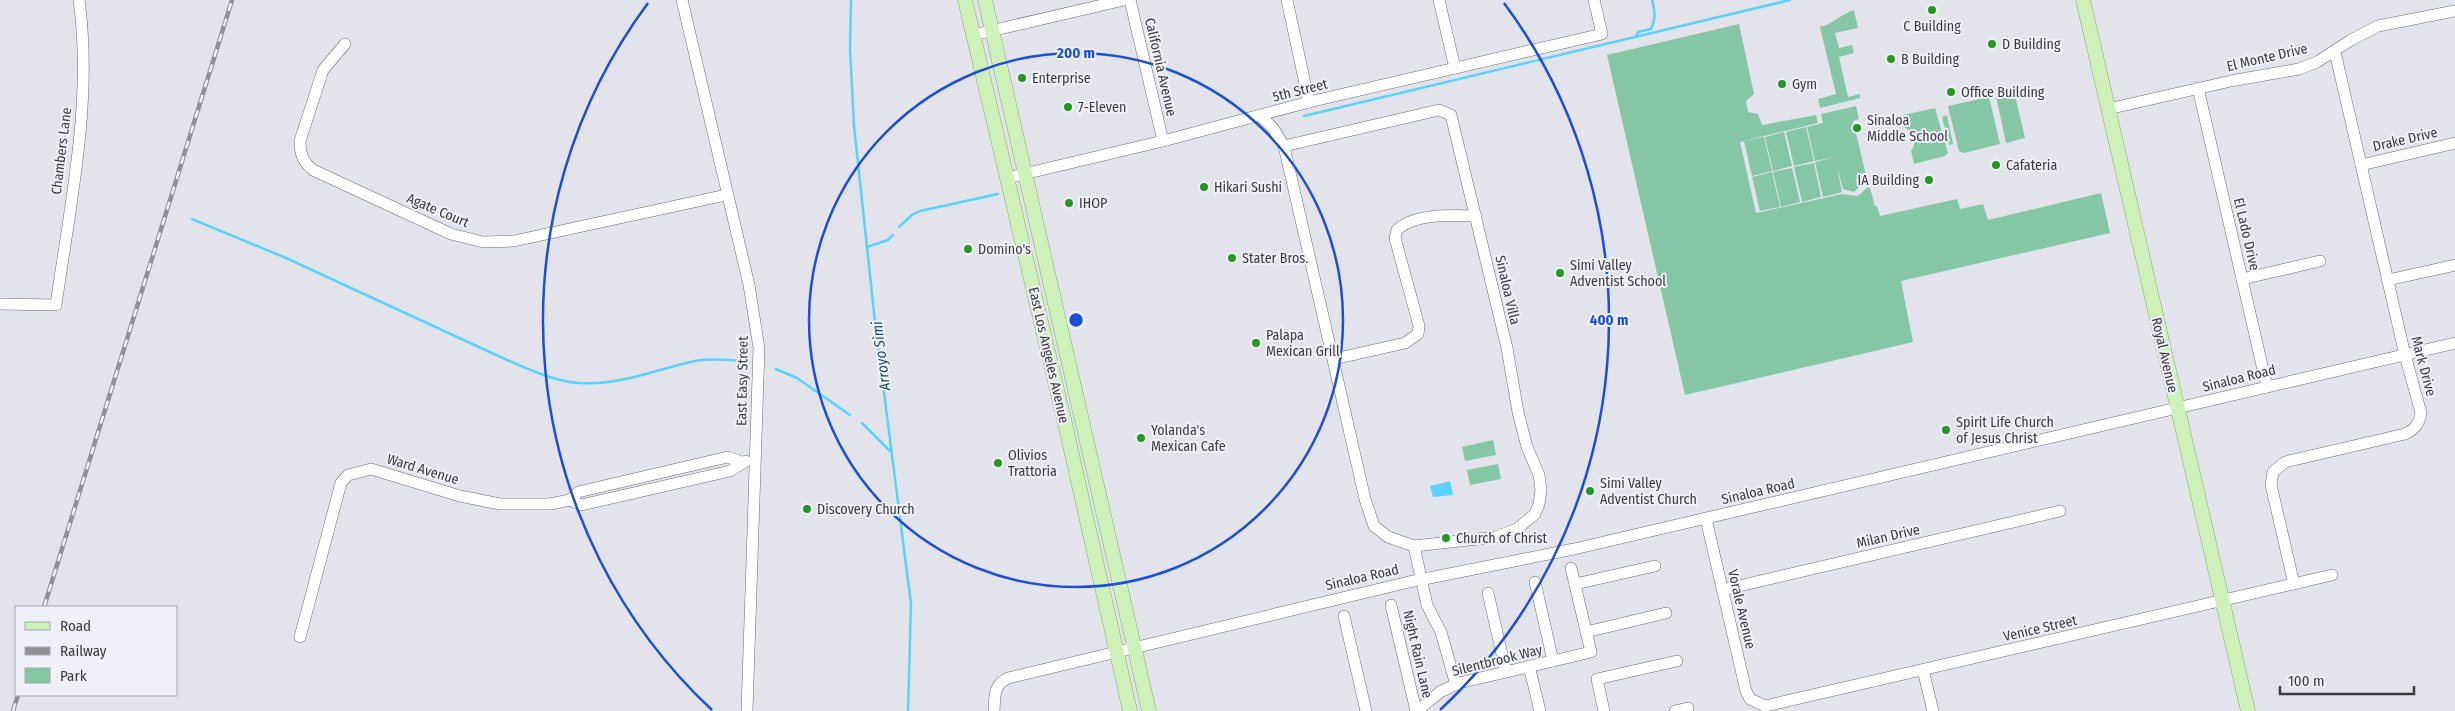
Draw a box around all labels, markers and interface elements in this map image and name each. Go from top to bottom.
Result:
marker: C Building [1926,4,1938,16]
street label: California Avenue [1141,16,1180,118]
place label: C Building [1903,18,1961,35]
place label: D Building [2002,36,2061,53]
marker: D Building [1986,38,1998,50]
street label: El Monte Drive [2225,40,2309,75]
text: 200 m [1056,44,1095,62]
place label: B Building [1901,51,1959,68]
marker: B Building [1885,53,1897,65]
place label: Enterprise [1032,70,1091,87]
marker: Enterprise [1016,72,1028,84]
street label: 5th Street [1271,75,1330,106]
place label: Gym [1792,76,1817,93]
marker: Gym [1776,78,1788,90]
place label: Office Building [1961,84,2045,101]
marker: Office Building [1945,86,1957,98]
place label: 7-Eleven [1078,99,1126,116]
marker: 7-Eleven [1062,101,1074,113]
street label: Chambers Lane [48,106,75,196]
place label: Sinaloa Middle School [1867,112,1948,145]
marker: Sinaloa Middle School [1851,122,1863,134]
street label: Drake Drive [2371,124,2439,155]
place label: Cafateria [2006,157,2057,174]
marker: Cafateria [1990,159,2002,171]
place label: IA Building [1858,172,1919,189]
marker: IA Building [1923,174,1935,186]
place label: Hikari Sushi [1214,179,1282,196]
marker: Hikari Sushi [1198,181,1210,193]
street label: Agate Court [404,190,472,231]
place label: IHOP [1079,195,1107,212]
street label: El Lado Drive [2230,196,2263,272]
marker: IHOP [1063,197,1075,209]
place label: Domino's [978,241,1031,258]
marker: Domino's [962,243,974,255]
place label: Stater Bros. [1242,250,1308,267]
marker: Stater Bros. [1226,252,1238,264]
street label: Sinaloa Villa [1491,254,1524,326]
place label: Simi Valley Adventist School [1570,257,1666,290]
marker: Simi Valley Adventist School [1554,267,1566,279]
street label: East Los Angeles Avenue [1025,285,1072,425]
centre of rings [1067,311,1085,329]
text: 400 m [1590,311,1628,329]
street label: Royal Avenue [2148,316,2181,394]
water label: Arroyo Simi [868,320,894,393]
place label: Palapa Mexican Grill [1266,327,1340,360]
street label: Mark Drive [2407,334,2440,398]
street label: East Easy Street [733,335,752,426]
marker: Palapa Mexican Grill [1250,337,1262,349]
street label: Sinaloa Road [2201,361,2277,396]
place label: Spirit Life Church of Jesus Christ [1956,414,2054,447]
place label: Yolanda's Mexican Cafe [1151,422,1226,455]
marker: Spirit Life Church of Jesus Christ [1940,424,1952,436]
marker: Yolanda's Mexican Cafe [1135,432,1147,444]
place label: Olivios Trattoria [1008,447,1057,480]
street label: Ward Avenue [385,450,461,488]
marker: Olivios Trattoria [992,457,1004,469]
place label: Simi Valley Adventist Church [1600,475,1697,508]
street label: Sinaloa Road [1720,475,1796,508]
marker: Simi Valley Adventist Church [1584,485,1596,497]
place label: Discovery Church [817,501,915,518]
marker: Discovery Church [801,503,813,515]
street label: Milan Drive [1855,521,1921,552]
place label: Church of Christ [1456,530,1548,547]
marker: Church of Christ [1440,532,1452,544]
street label: Sinaloa Road [1324,561,1400,594]
street label: Vorale Avenue [1724,568,1759,651]
legend [15,606,178,696]
street label: Night Rain Lane [1399,609,1436,700]
street label: Venice Street [2002,612,2079,645]
text: Road [60,617,91,635]
street label: Silentbrook Way [1450,641,1545,680]
text: Railway [60,642,107,660]
scale bar [2280,664,2414,696]
text: Park [60,667,87,685]
text: 100 m [2288,672,2325,690]

